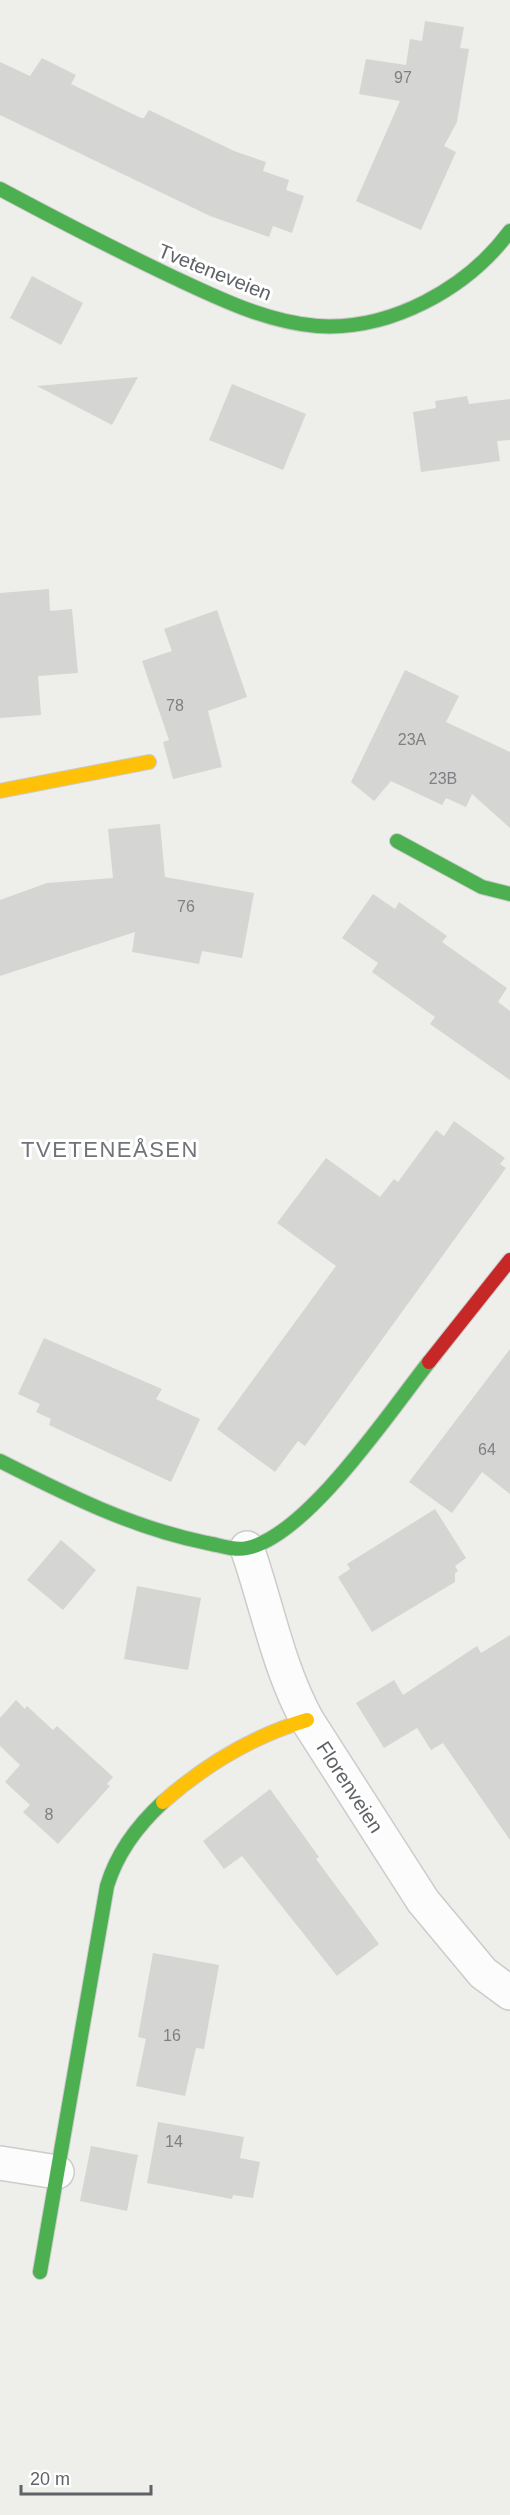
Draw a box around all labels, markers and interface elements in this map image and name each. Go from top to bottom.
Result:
house number: 97 [394,69,412,86]
street label: Tveteneveien [155,239,275,305]
house number: 78 [166,697,184,714]
house number: 23A [398,731,427,748]
house number: 23B [429,770,457,787]
house number: 76 [177,898,195,915]
district label: TVETENEÅSEN [21,1137,199,1162]
house number: 64 [478,1441,496,1458]
street label: Florenveien [312,1737,388,1837]
house number: 8 [45,1806,54,1823]
house number: 16 [163,2027,181,2044]
house number: 14 [165,2133,183,2150]
scale bar [21,2458,152,2496]
text: 20 m [30,2469,70,2489]

